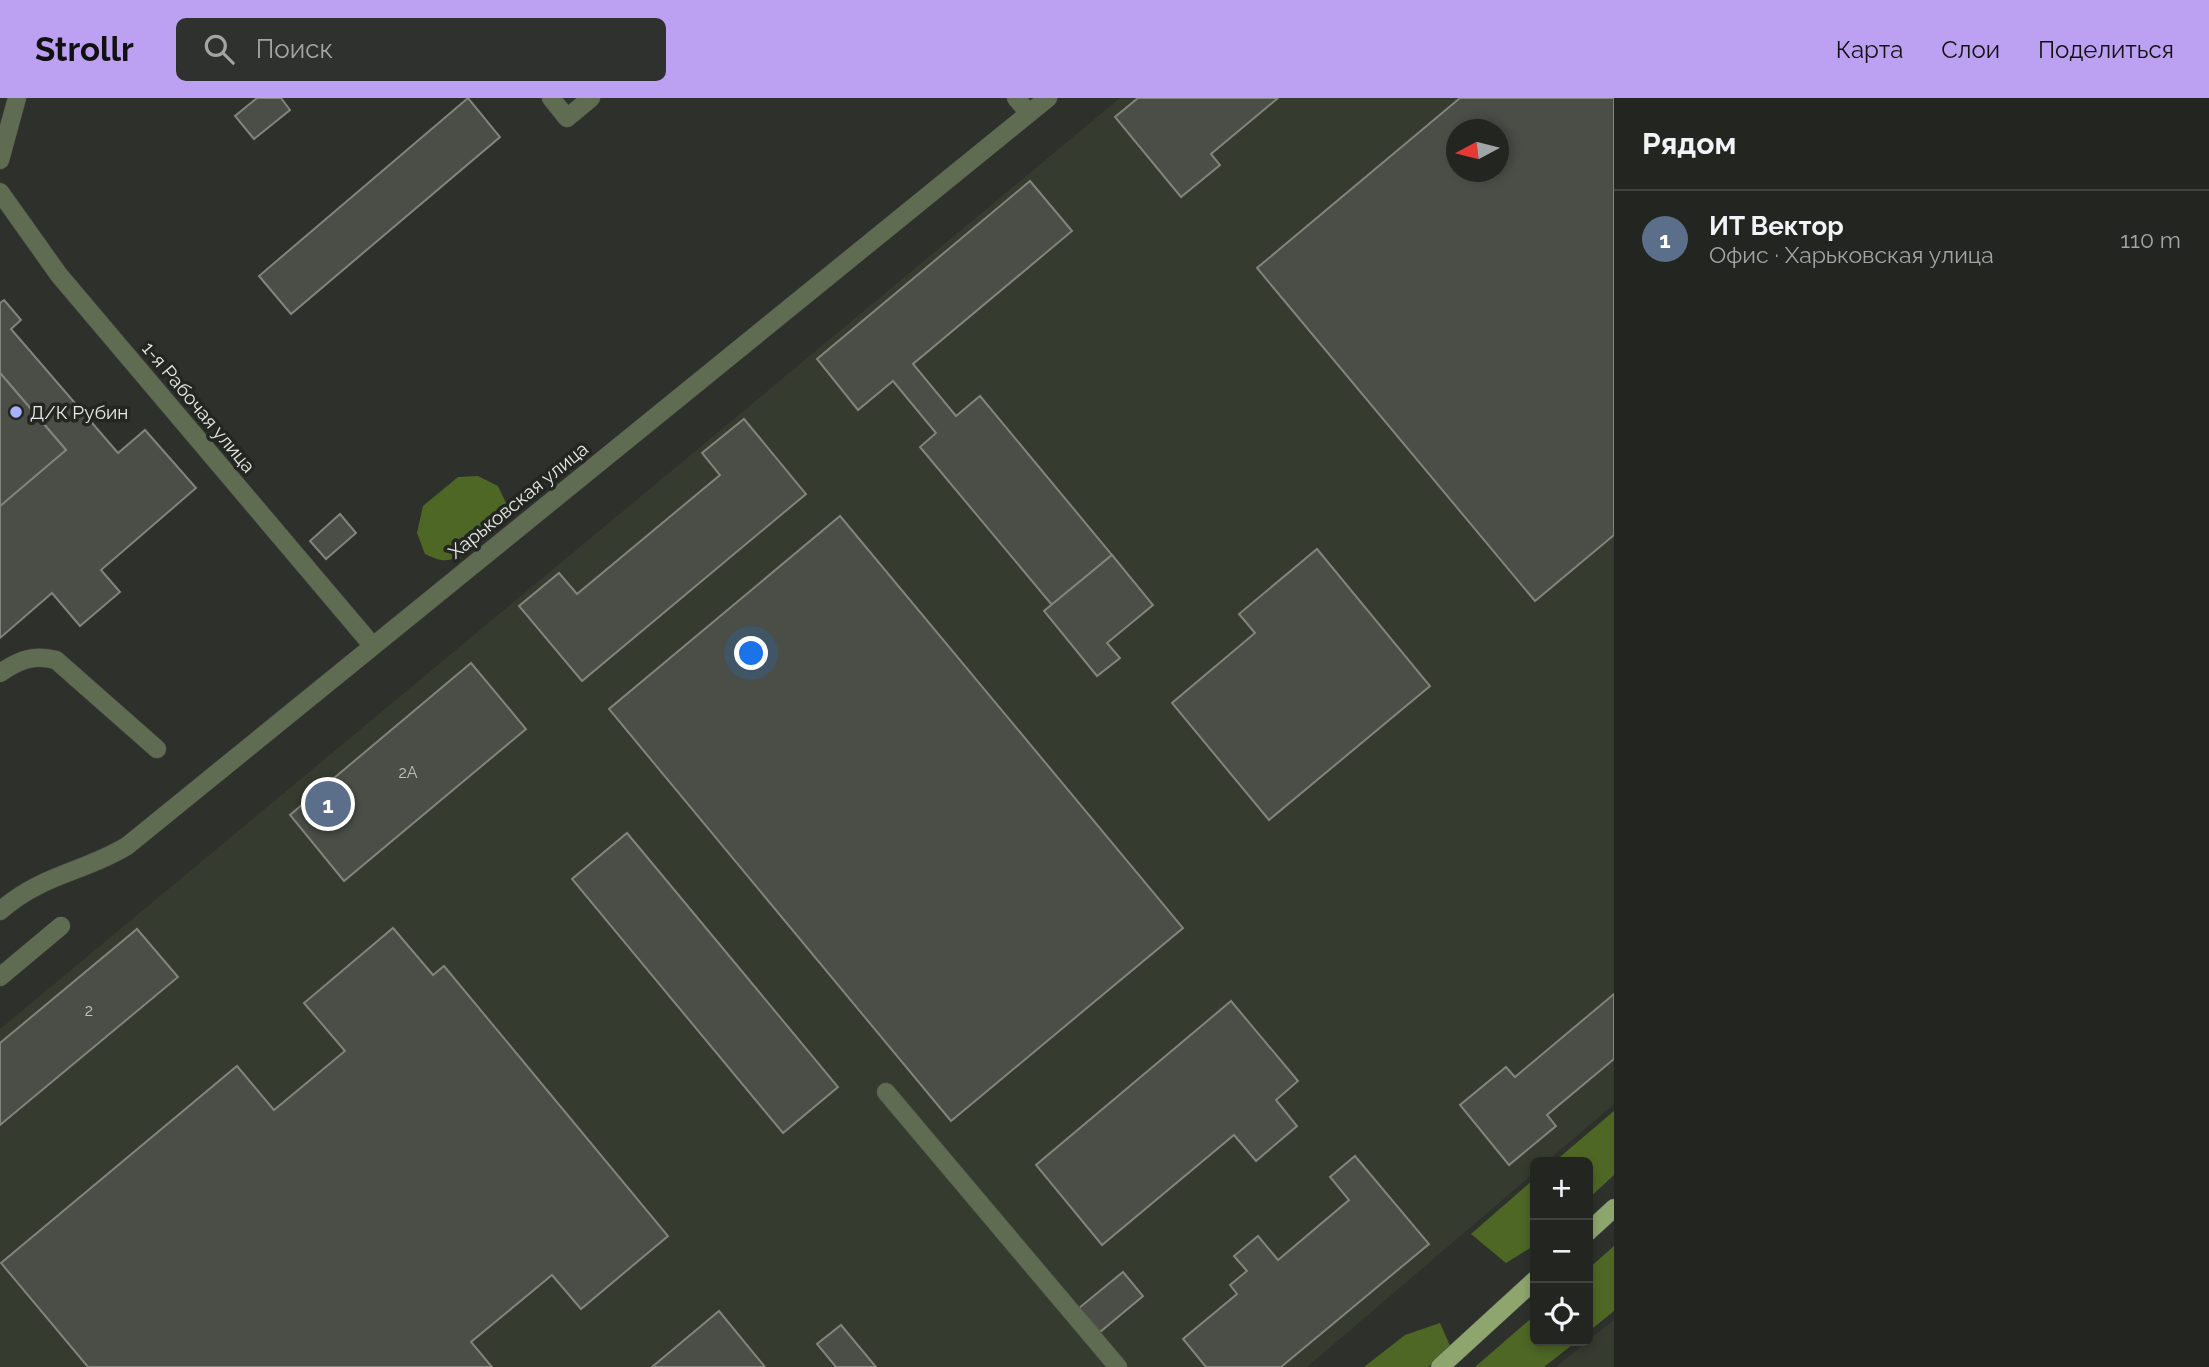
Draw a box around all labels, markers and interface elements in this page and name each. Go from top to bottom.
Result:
search box [176,18,666,81]
text: Strollr [35,30,134,69]
icon: search [200,30,238,68]
text: Поиск [256,34,333,64]
text: Карта [1836,35,1903,64]
text: Слои [1941,35,2000,64]
text: Поделиться [2038,35,2174,64]
north arrow [1446,119,1509,182]
text: Рядом [1642,126,1736,161]
text: ИТ Вектор [1709,211,1844,241]
text: 1 [1659,226,1671,253]
text: 110 m [2120,226,2181,253]
text: Офис · Харьковская улица [1709,241,1994,268]
street label: 1-я Рабочая улица [138,337,260,477]
place label: Д/К Рубин [30,401,128,423]
marker: Д/К Рубин [8,404,24,420]
street label: Харьковская улица [444,437,592,563]
your location [734,636,768,670]
house number: 2А [398,763,418,782]
pin: 1 [305,778,351,830]
house number: 2 [85,1001,93,1020]
map controls [1530,1157,1593,1346]
button: + [1530,1157,1593,1220]
button: − [1530,1220,1593,1283]
button: locate [1530,1283,1593,1346]

